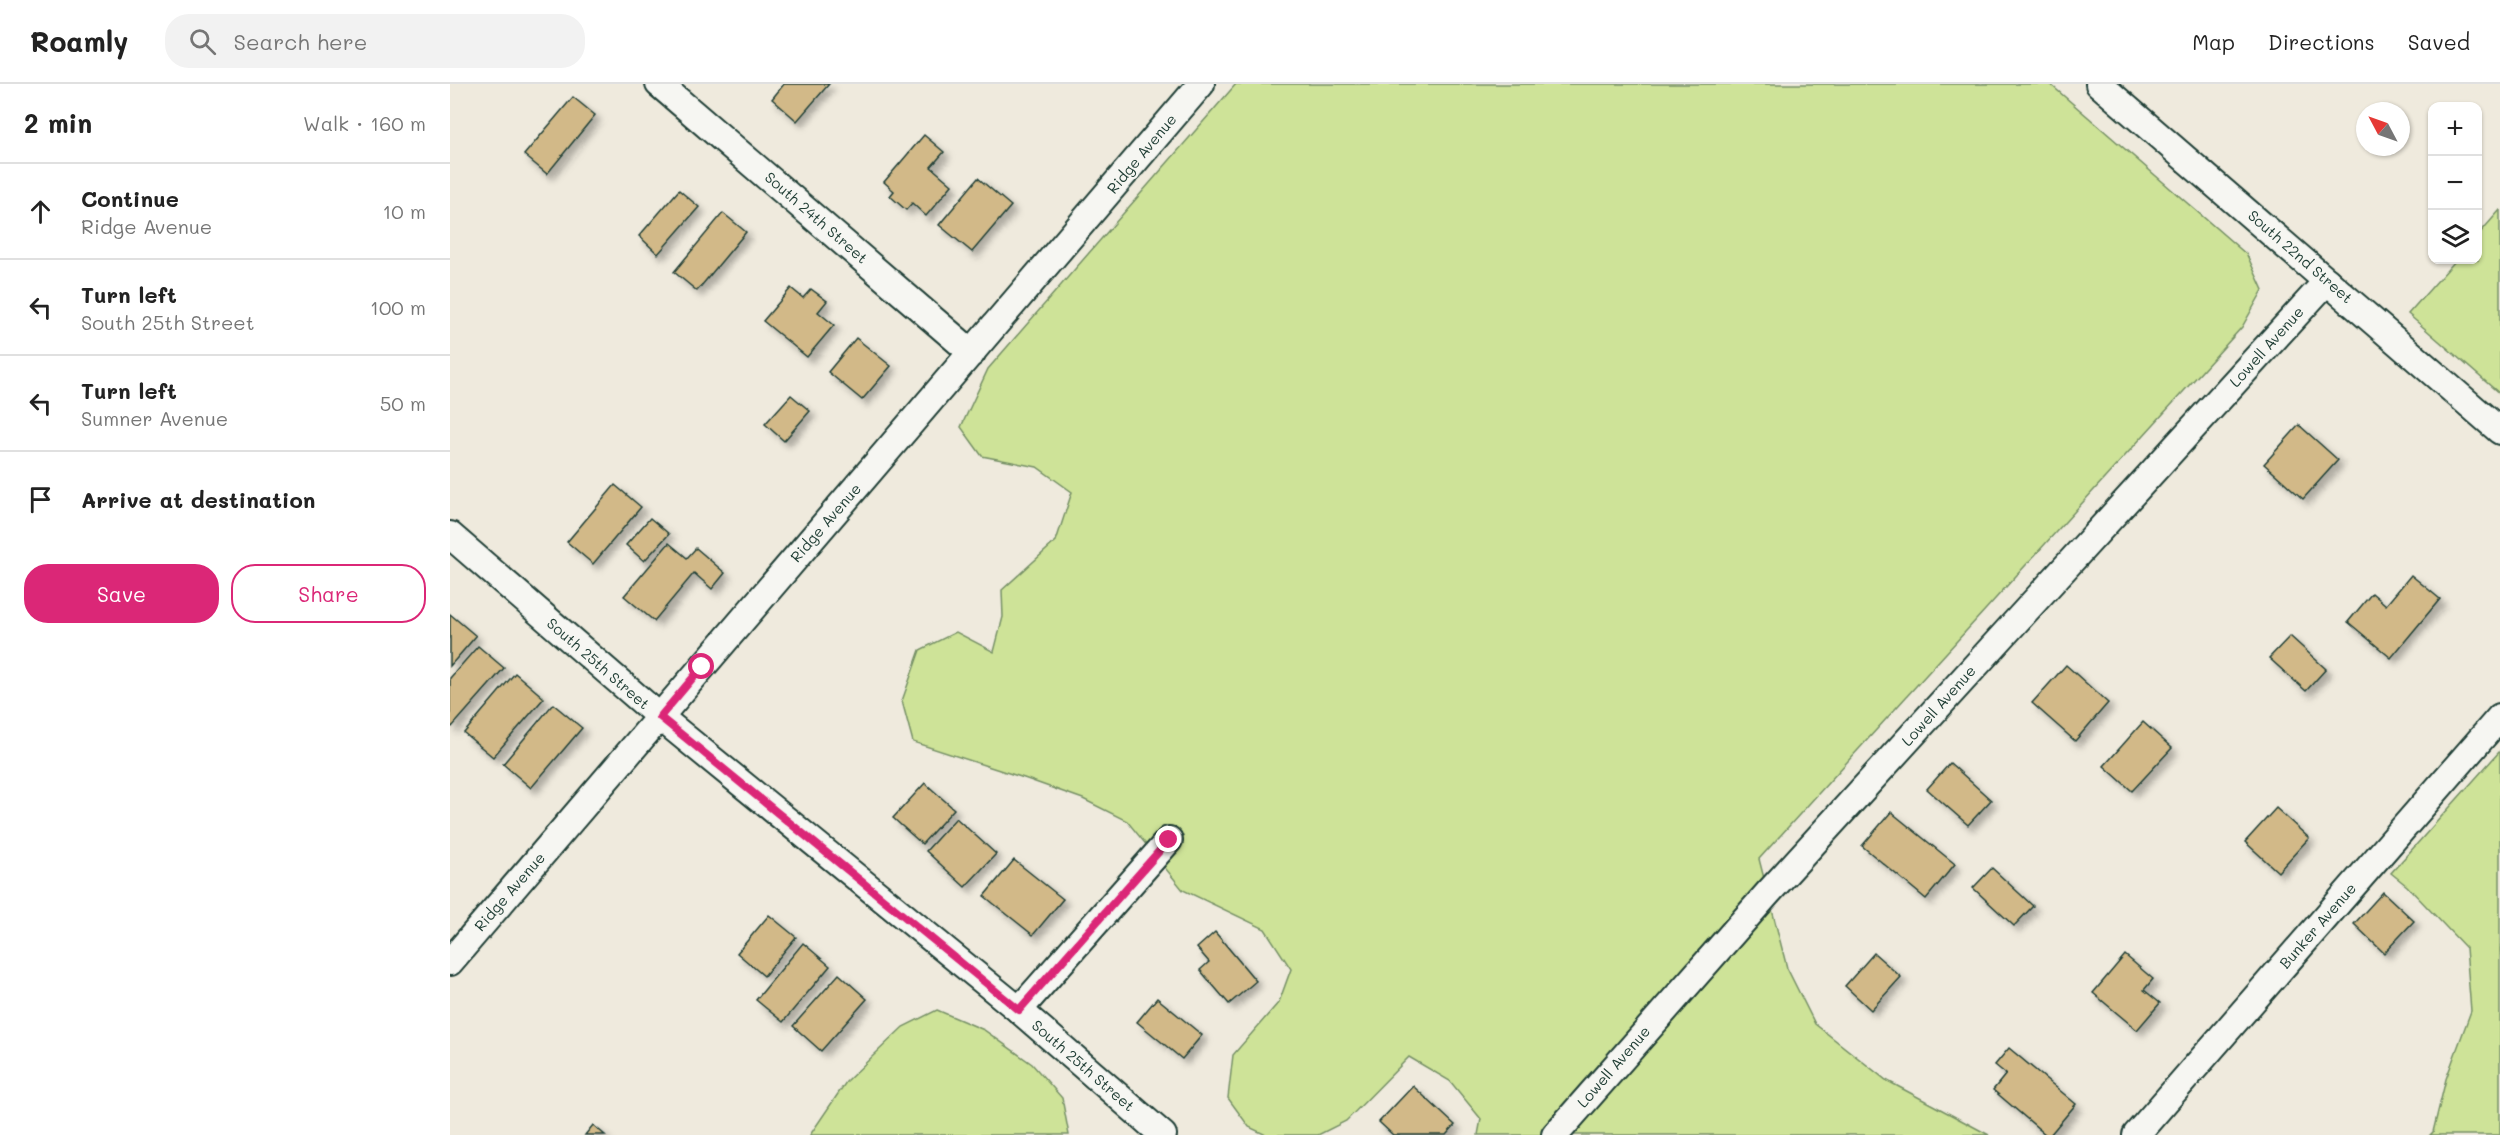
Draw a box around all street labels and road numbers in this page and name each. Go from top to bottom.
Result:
street label: Ridge Avenue [1102,109,1181,197]
street label: South 24th Street [761,167,872,267]
street label: South 22nd Street [2244,205,2357,307]
street label: Lowell Avenue [2225,302,2308,391]
street label: Ridge Avenue [785,479,865,566]
street label: South 25th Street [543,613,654,713]
street label: Lowell Avenue [1897,661,1980,750]
street label: Ridge Avenue [469,848,549,935]
street label: Bunker Avenue [2274,878,2360,972]
street label: South 25th Street [1028,1015,1139,1115]
street label: Lowell Avenue [1572,1021,1654,1111]

